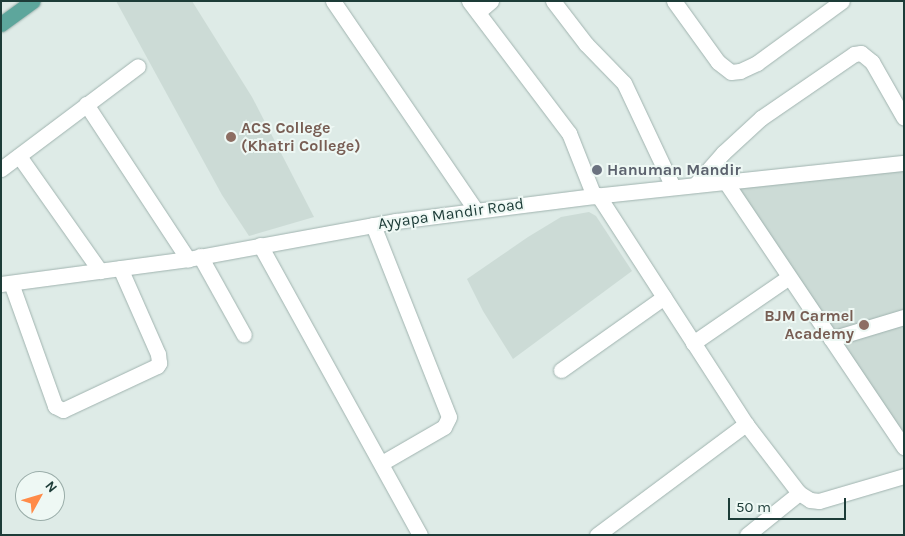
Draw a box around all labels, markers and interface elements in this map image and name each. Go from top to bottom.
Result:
place label: ACS College (Khatri College) [241,118,361,156]
marker: ACS College (Khatri College) [225,131,237,143]
place label: Hanuman Mandir [607,160,741,180]
marker: Hanuman Mandir [591,164,603,176]
street label: Ayyapa Mandir Road [377,194,525,234]
place label: BJM Carmel Academy [764,306,854,344]
marker: BJM Carmel Academy [858,319,870,331]
north arrow [15,471,65,521]
text: N [41,478,61,496]
scale bar [730,488,848,520]
text: 50 m [736,498,771,516]

